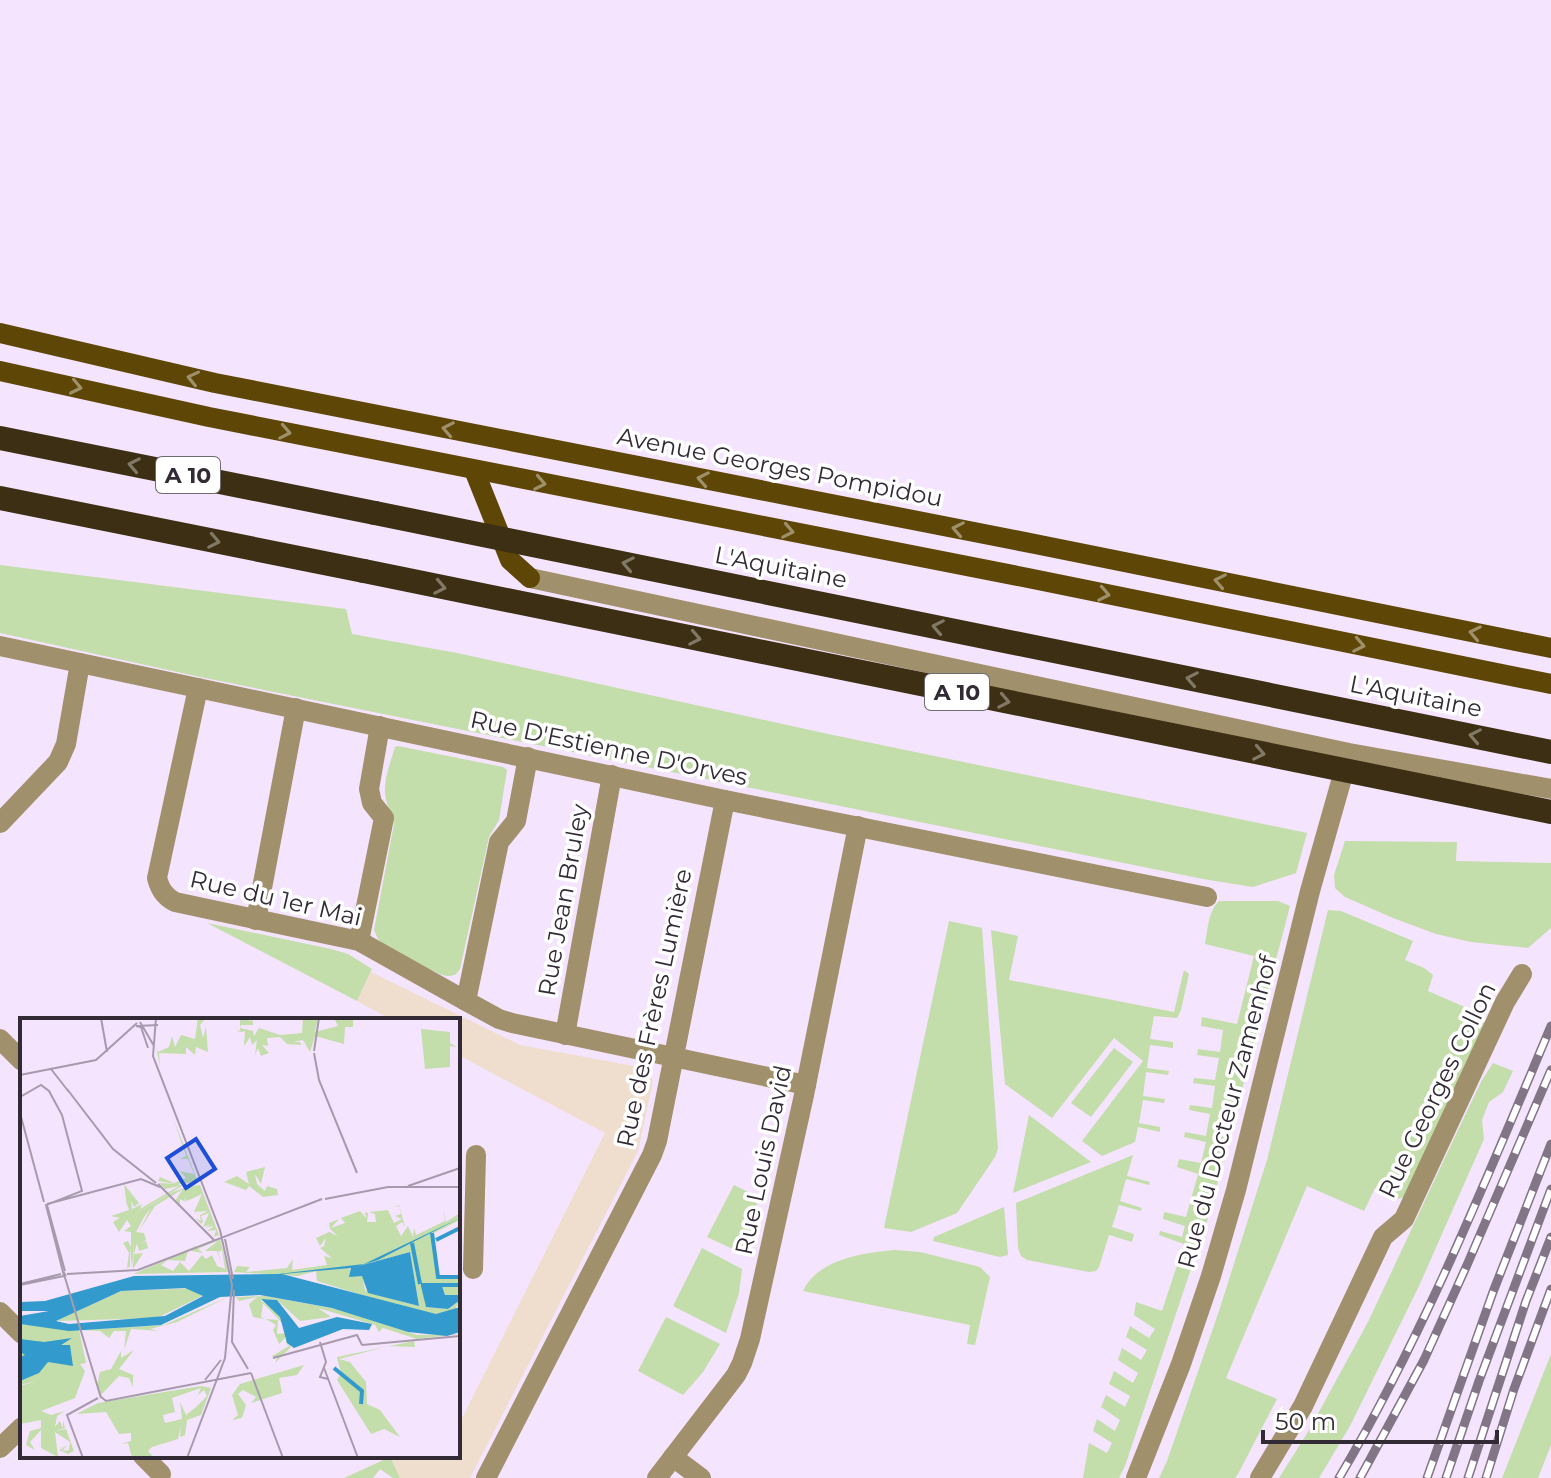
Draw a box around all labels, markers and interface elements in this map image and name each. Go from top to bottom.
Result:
one-way arrow [187,370,200,387]
one-way arrow [69,378,83,395]
one-way arrow [442,421,455,438]
street label: Avenue Georges Pompidou [615,421,945,513]
one-way arrow [278,423,292,440]
one-way arrow [127,457,141,474]
road number: A 10 [156,457,220,493]
one-way arrow [697,471,710,488]
one-way arrow [533,474,547,491]
one-way arrow [952,521,965,538]
one-way arrow [782,522,795,539]
one-way arrow [206,532,220,549]
street label: L'Aquitaine [712,540,850,594]
one-way arrow [621,557,635,574]
one-way arrow [1213,573,1227,590]
one-way arrow [433,578,446,595]
one-way arrow [1098,584,1111,601]
one-way arrow [931,619,945,636]
one-way arrow [1468,625,1482,642]
one-way arrow [688,629,702,646]
one-way arrow [1353,636,1366,653]
street label: L'Aquitaine [1347,669,1485,723]
one-way arrow [1186,671,1200,688]
road number: A 10 [925,674,989,710]
one-way arrow [997,692,1011,709]
street label: Rue D'Estienne D'Orves [468,704,750,792]
one-way arrow [1468,728,1482,745]
one-way arrow [1252,744,1266,761]
street label: Rue Jean Bruley [532,802,594,998]
street label: Rue du 1er Mai [187,864,365,932]
street label: Rue des Frères Lumière [610,866,698,1150]
street label: Rue du Docteur Zamenhof [1171,952,1283,1272]
street label: Rue Georges Collon [1372,977,1502,1203]
inset map [20,1018,460,1458]
street label: Rue Louis David [729,1062,797,1258]
scale bar [1263,1394,1497,1444]
text: 50 m [1275,1407,1336,1436]

